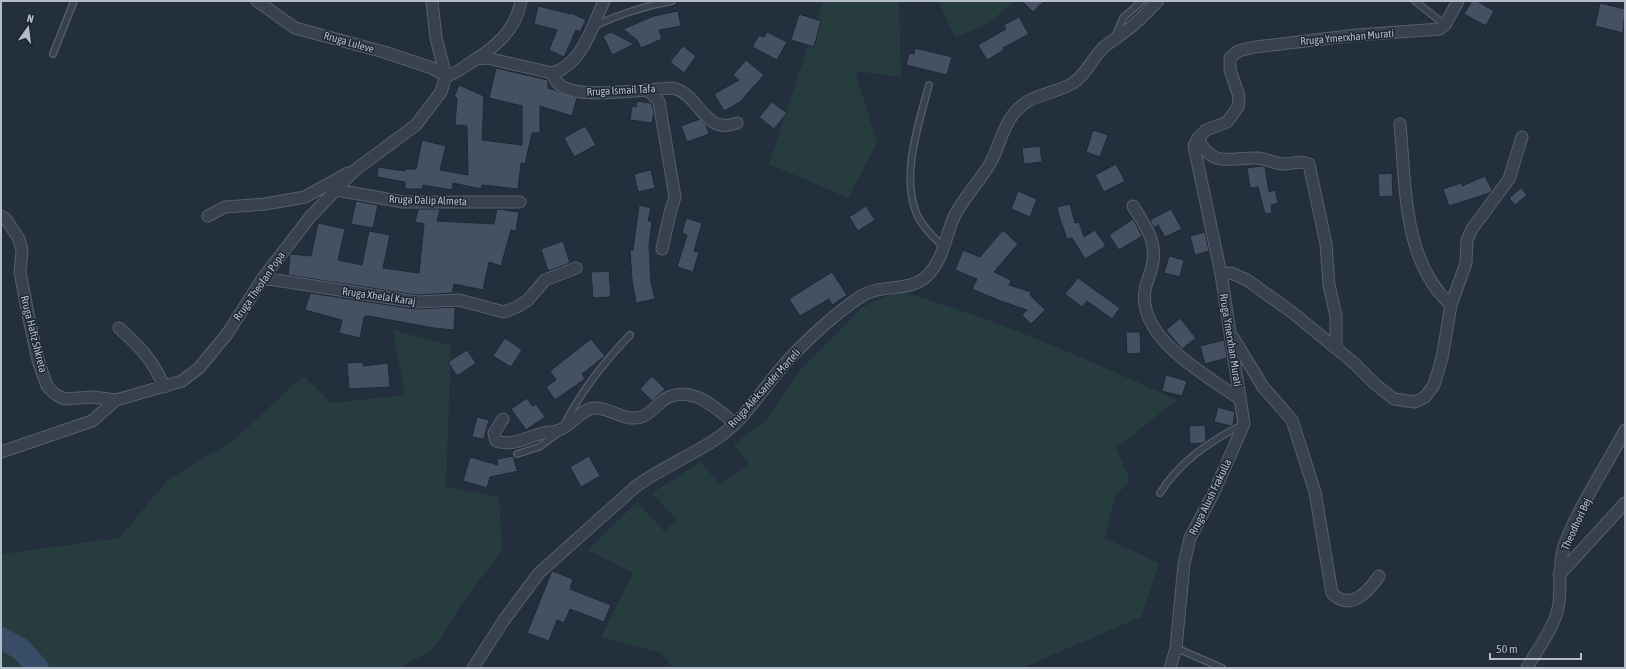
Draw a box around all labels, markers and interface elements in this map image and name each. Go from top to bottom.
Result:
north arrow [8,8,48,48]
text: N [26,12,35,25]
street label: Rruga Ymerxhan Murati [1300,27,1394,47]
street label: Rruga Luleve [322,29,376,55]
street label: Rruga Ismail Tafa [586,82,656,98]
street label: Rruga Dalip Almeta [389,193,467,207]
street label: Rruga Theofan Popa [231,249,287,323]
street label: Rruga Xhelal Karaj [342,285,416,307]
street label: Rruga Ymerxhan Murati [1218,293,1244,387]
street label: Rruga Hafiz Shkreta [19,294,49,374]
street label: Rruga Aleksandër Marteli [726,346,802,430]
street label: Rruga Alush Frakulla [1186,457,1234,537]
street label: Theodhori Bej [1559,496,1593,552]
scale bar [1490,635,1581,661]
text: 50 m [1496,642,1518,656]

